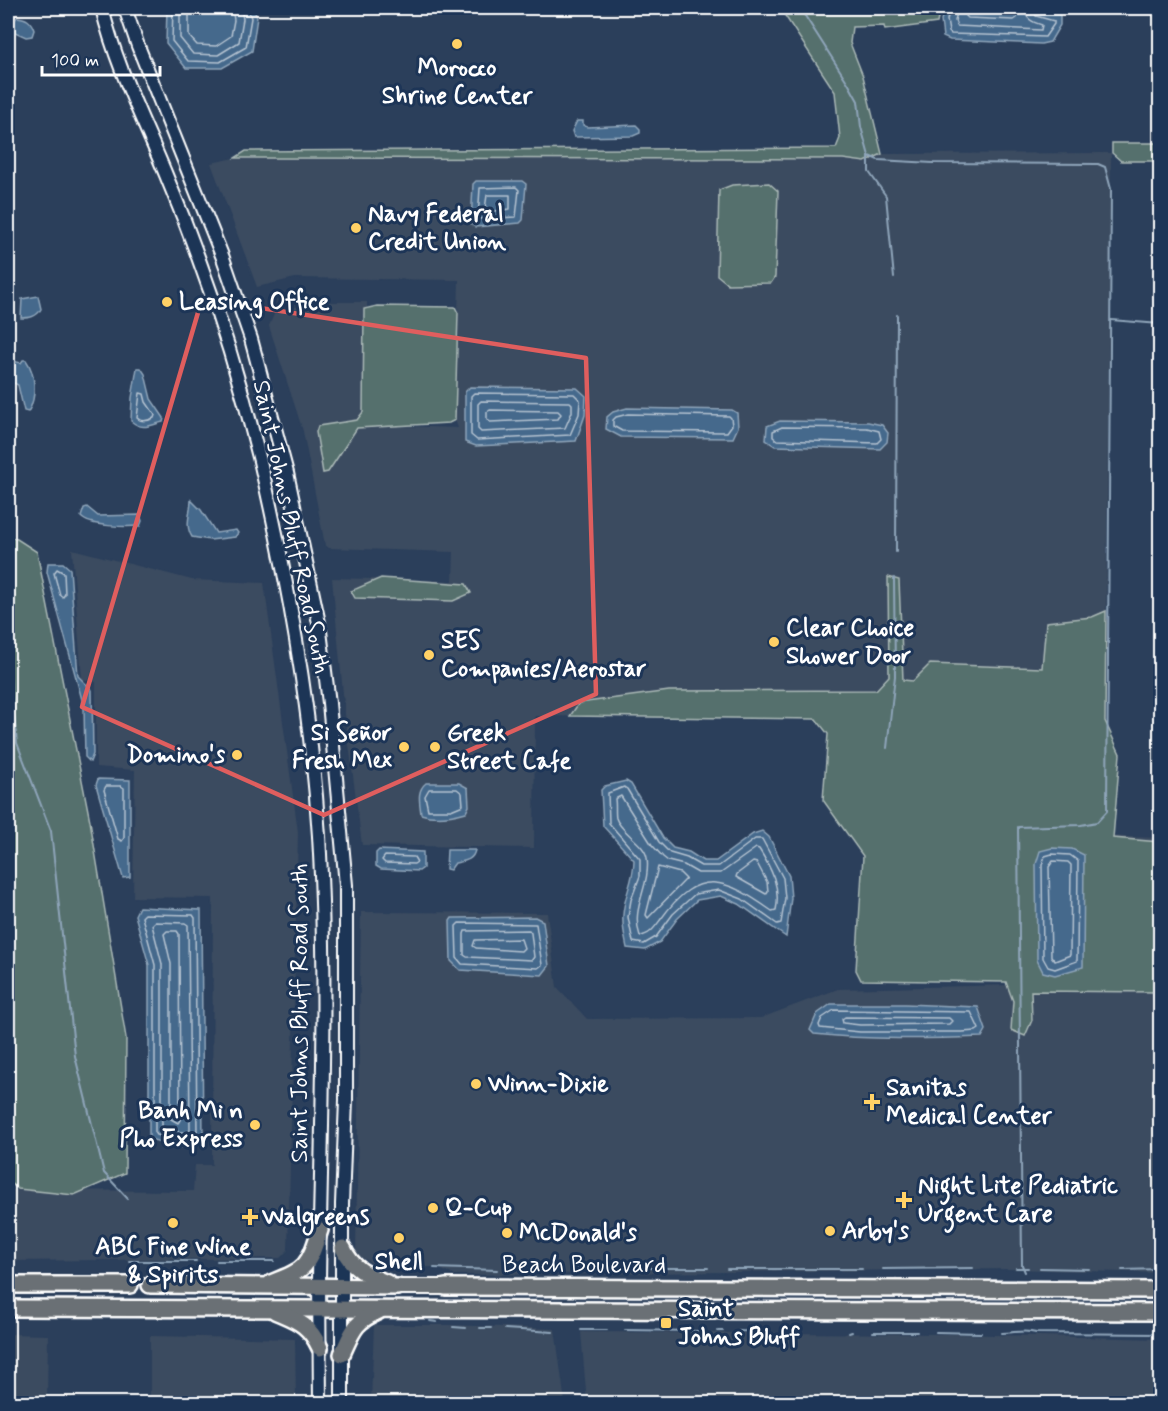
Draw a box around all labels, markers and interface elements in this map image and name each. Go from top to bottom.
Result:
marker: Morocco Shrine Center [450,37,464,51]
scale bar [42,39,160,77]
text: 100 m [51,49,99,73]
place label: Morocco Shrine Center [382,53,533,112]
place label: Navy Federal Credit Union [368,199,506,258]
marker: Navy Federal Credit Union [349,221,363,235]
place label: Leasing Office [179,287,330,319]
marker: Leasing Office [160,295,174,309]
street label: Saint Johns Bluff Road South [245,377,337,677]
place label: Clear Choice Shower Door [786,613,914,672]
place label: SES Companies/Aerostar [441,626,646,685]
marker: Clear Choice Shower Door [767,635,781,649]
marker: SES Companies/Aerostar [422,648,436,662]
place label: Si Señor Fresh Mex [292,718,393,777]
place label: Greek Street Cafe [447,718,571,777]
place label: Domino's [127,740,225,771]
marker: Si Señor Fresh Mex [397,740,411,754]
marker: Greek Street Cafe [428,740,442,754]
marker: Domino's [230,748,244,762]
street label: Saint Johns Bluff Road South [285,863,316,1163]
place label: Winn-Dixie [487,1069,609,1100]
place label: Sanitas Medical Center [886,1073,1053,1132]
marker: Winn-Dixie [469,1077,483,1091]
marker: Sanitas Medical Center [863,1093,881,1111]
place label: Banh Mi n Pho Express [120,1096,243,1155]
marker: Banh Mi n Pho Express [248,1118,262,1132]
place label: Night Lite Pediatric Urgent Care [918,1171,1118,1233]
marker: Night Lite Pediatric Urgent Care [895,1191,913,1209]
place label: Q-Cup [445,1193,512,1224]
marker: Q-Cup [426,1201,440,1215]
place label: Walgreens [261,1202,370,1236]
marker: Walgreens [243,1210,257,1224]
marker: ABC Fine Wine & Spirits [166,1216,180,1230]
place label: Arby's [842,1216,909,1247]
place label: McDonald's [519,1218,637,1249]
marker: Arby's [823,1224,837,1238]
marker: McDonald's [500,1226,514,1240]
marker: Shell [392,1231,406,1245]
place label: ABC Fine Wine & Spirits [95,1232,251,1291]
place label: Shell [375,1247,423,1278]
street label: Beach Boulevard [502,1250,666,1281]
place label: Saint Johns Bluff [678,1294,800,1353]
marker: Saint Johns Bluff [659,1316,673,1330]

